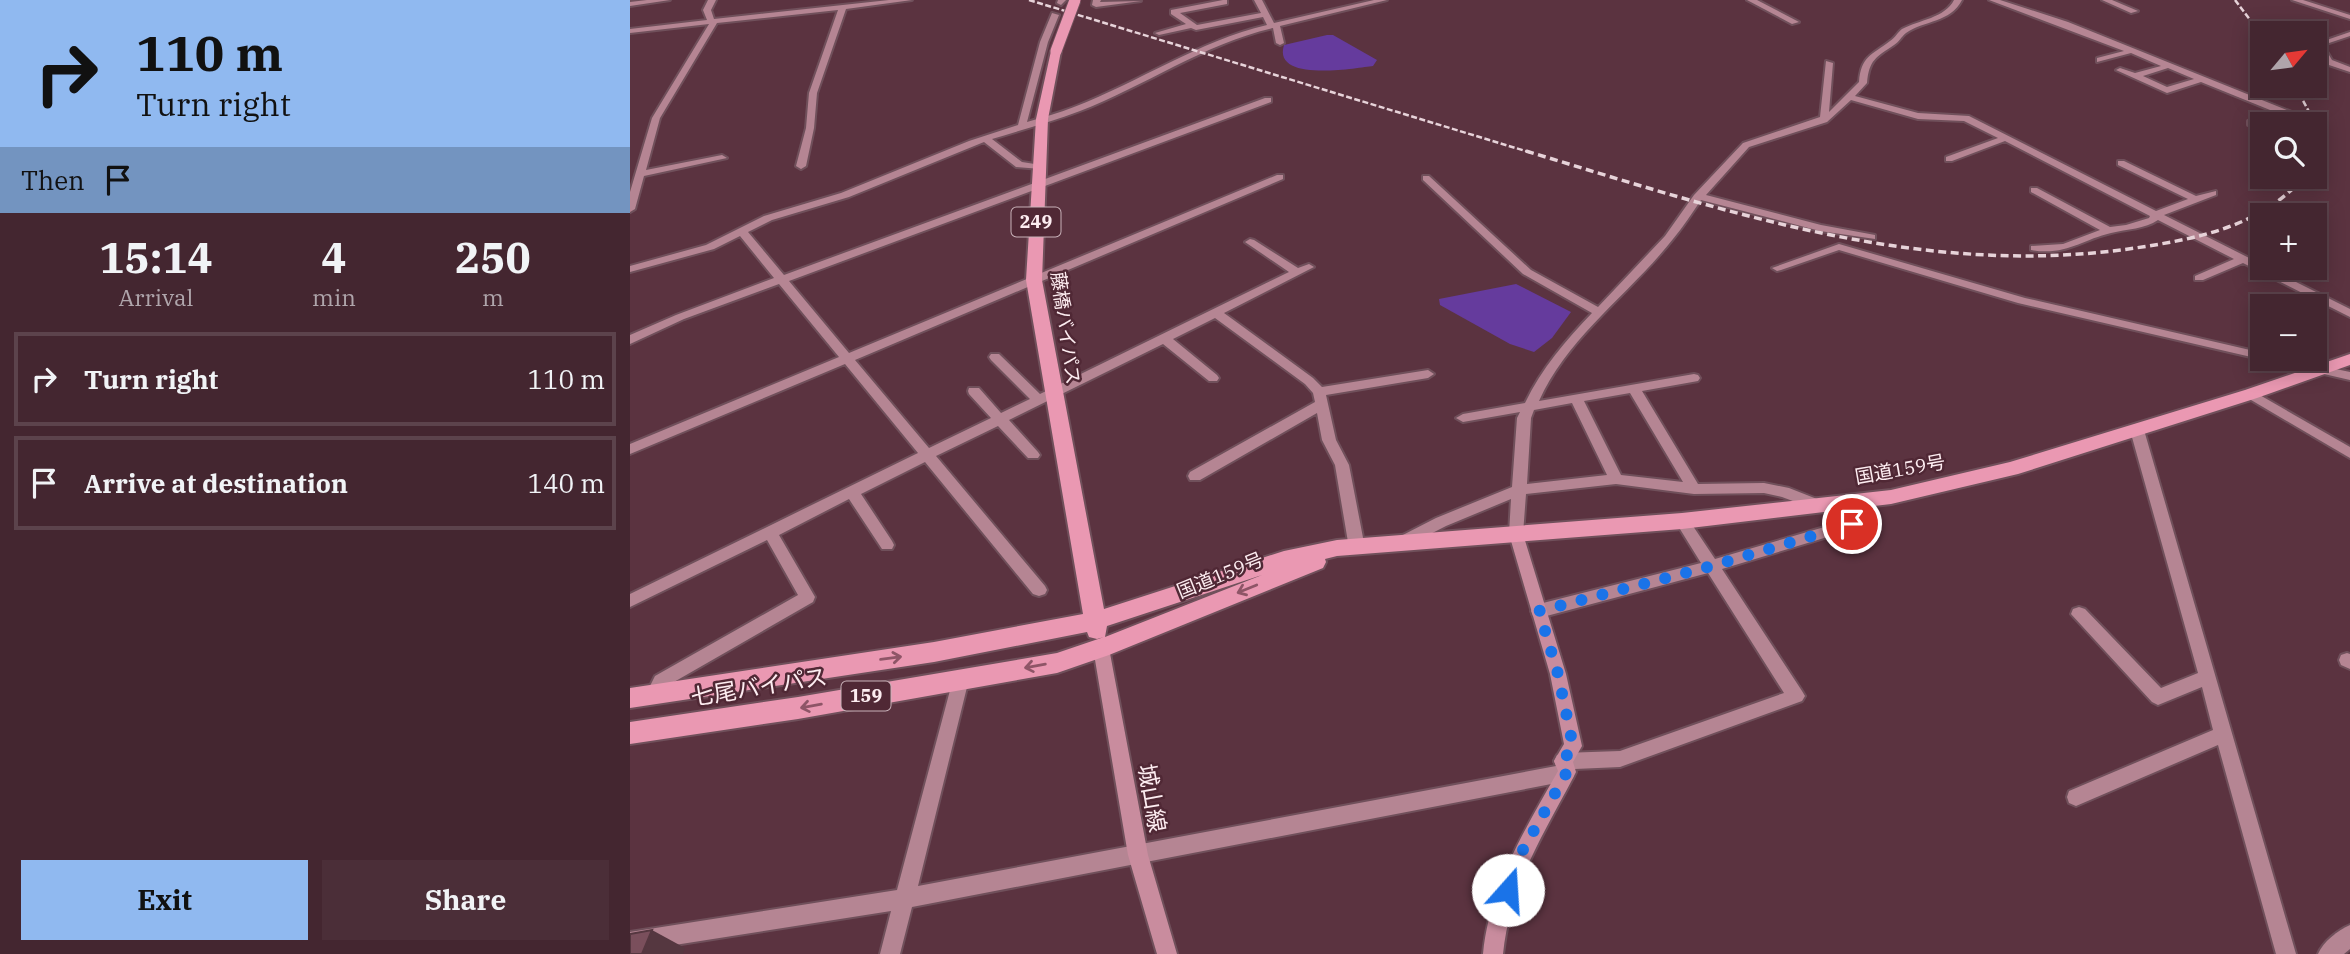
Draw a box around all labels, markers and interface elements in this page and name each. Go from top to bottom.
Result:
text: 110 m [136,21,283,84]
north arrow [2250,21,2328,98]
map controls [2250,21,2327,371]
icon: right [21,28,112,119]
text: Turn right [136,83,291,125]
button: search [2250,112,2327,189]
icon: arrive [99,161,137,199]
text: Then [21,163,85,197]
button: + [2250,203,2327,280]
road number: 249 [1012,208,1060,236]
text: 15:14 [99,230,213,285]
text: 4 [321,230,347,285]
text: 250 [455,230,531,285]
street label: 藤橋バイパス [1046,270,1086,386]
text: Arrival [119,282,193,312]
text: min [312,282,356,312]
text: m [482,282,504,312]
button: − [2250,294,2327,371]
icon: right [25,360,63,398]
text: Turn right [84,362,218,396]
text: 110 m [527,362,605,396]
street label: 国道159号 [1853,449,1947,489]
icon: arrive [25,464,63,502]
text: Arrive at destination [84,466,348,500]
text: 140 m [527,466,605,500]
pin [1822,494,1882,554]
icon: arrive [1833,505,1871,543]
street label: 国道159号 [1173,547,1267,603]
one-way arrow [1237,583,1258,596]
one-way arrow [879,651,902,664]
street label: 七尾バイパス [689,660,829,712]
one-way arrow [1024,660,1047,674]
road number: 159 [842,682,890,710]
one-way arrow [800,699,823,713]
street label: 城山線 [1132,761,1174,834]
position arrow [1471,853,1545,927]
button: Exit [21,860,308,940]
button: Share [322,860,609,940]

